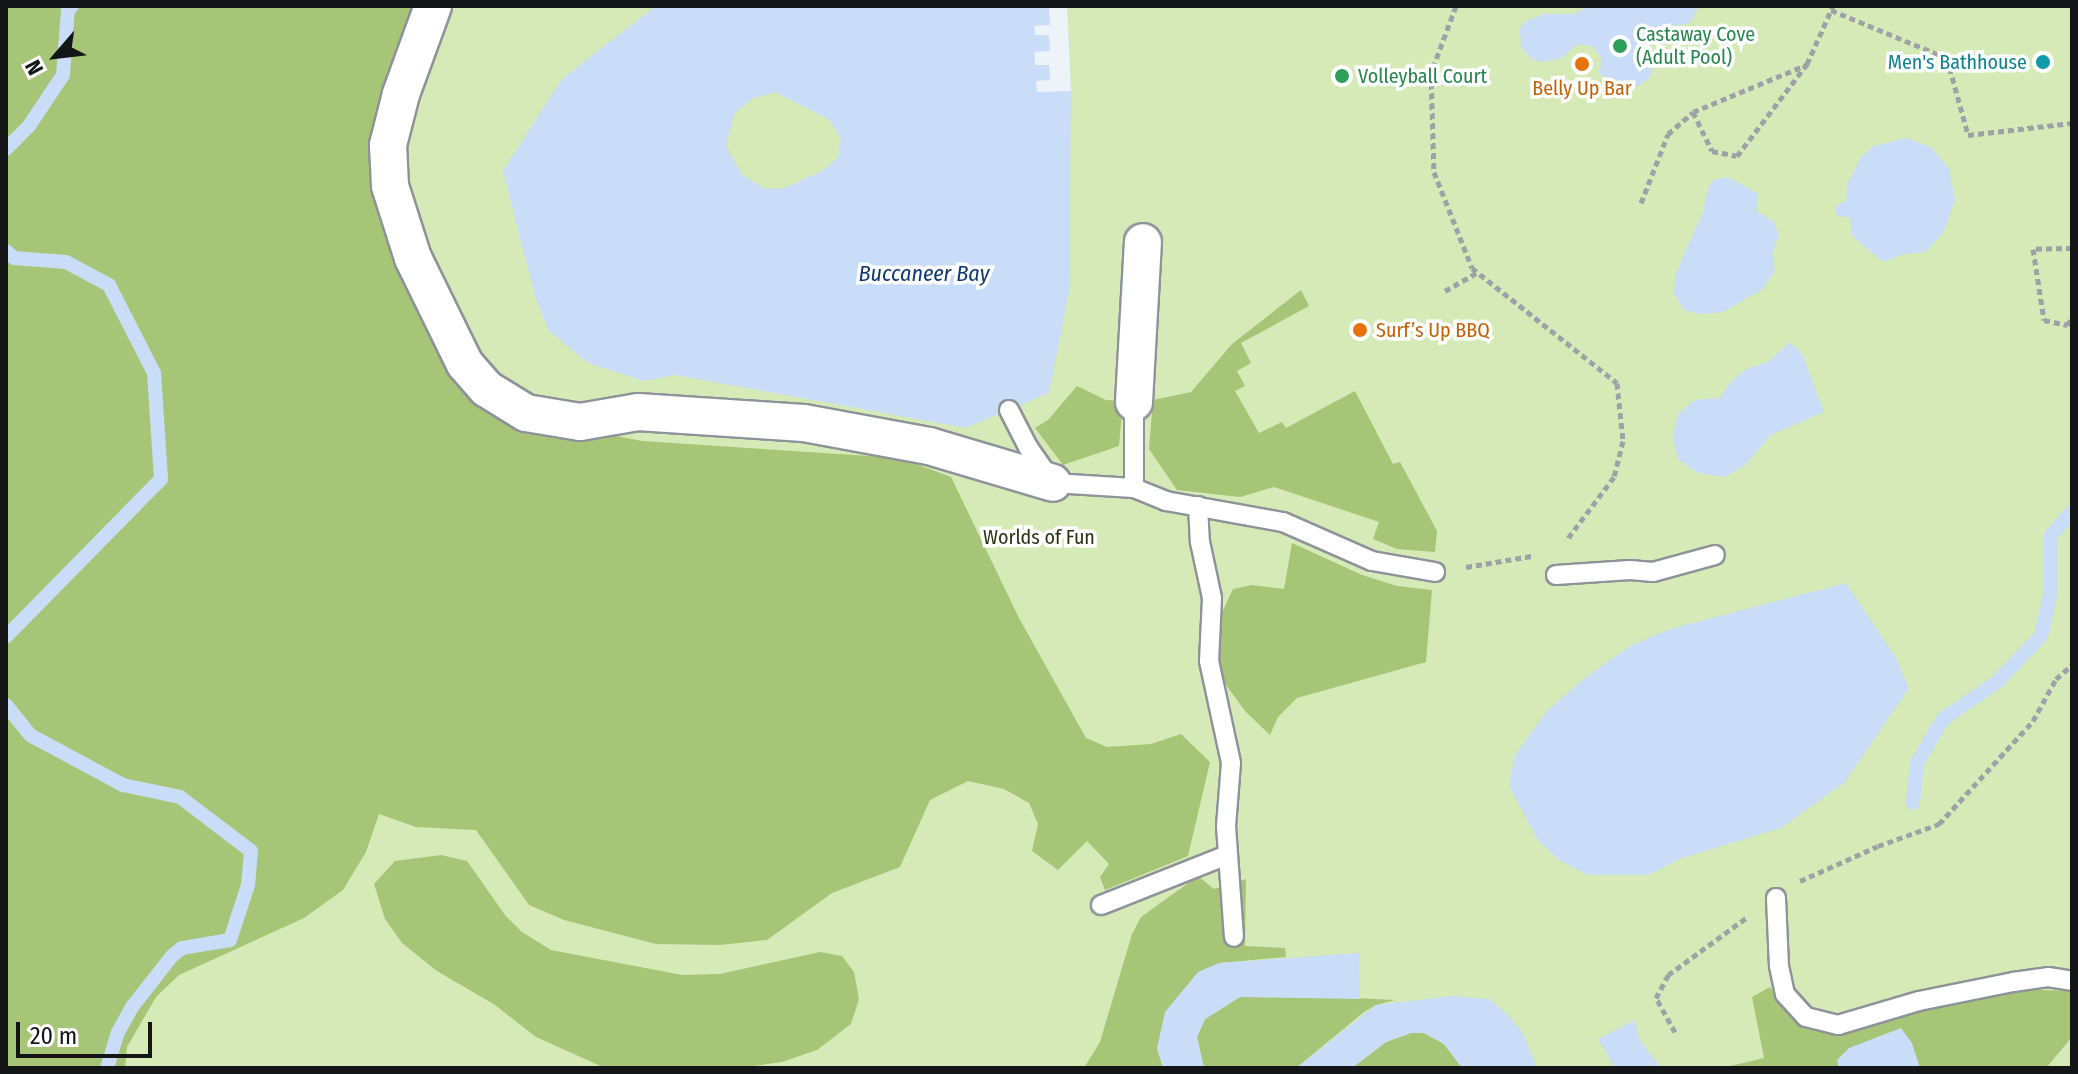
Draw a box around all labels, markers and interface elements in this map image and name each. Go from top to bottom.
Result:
north arrow [16,16,96,96]
place label: Castaway Cove (Adult Pool) [1636,22,1755,69]
marker: Castaway Cove (Adult Pool) [1611,37,1629,55]
place label: Men's Bathhouse [1888,50,2027,74]
marker: Men's Bathhouse [2034,53,2052,71]
text: N [19,55,49,80]
marker: Belly Up Bar [1573,55,1591,73]
place label: Volleyball Court [1358,64,1487,88]
marker: Volleyball Court [1333,67,1351,85]
place label: Belly Up Bar [1532,76,1632,100]
water label: Buccaneer Bay [859,261,989,287]
place label: Surf’s Up BBQ [1376,318,1490,342]
marker: Surf’s Up BBQ [1351,321,1369,339]
park label: Worlds of Fun [983,525,1095,549]
scale bar [20,1006,156,1056]
text: 20 m [30,1022,77,1050]

